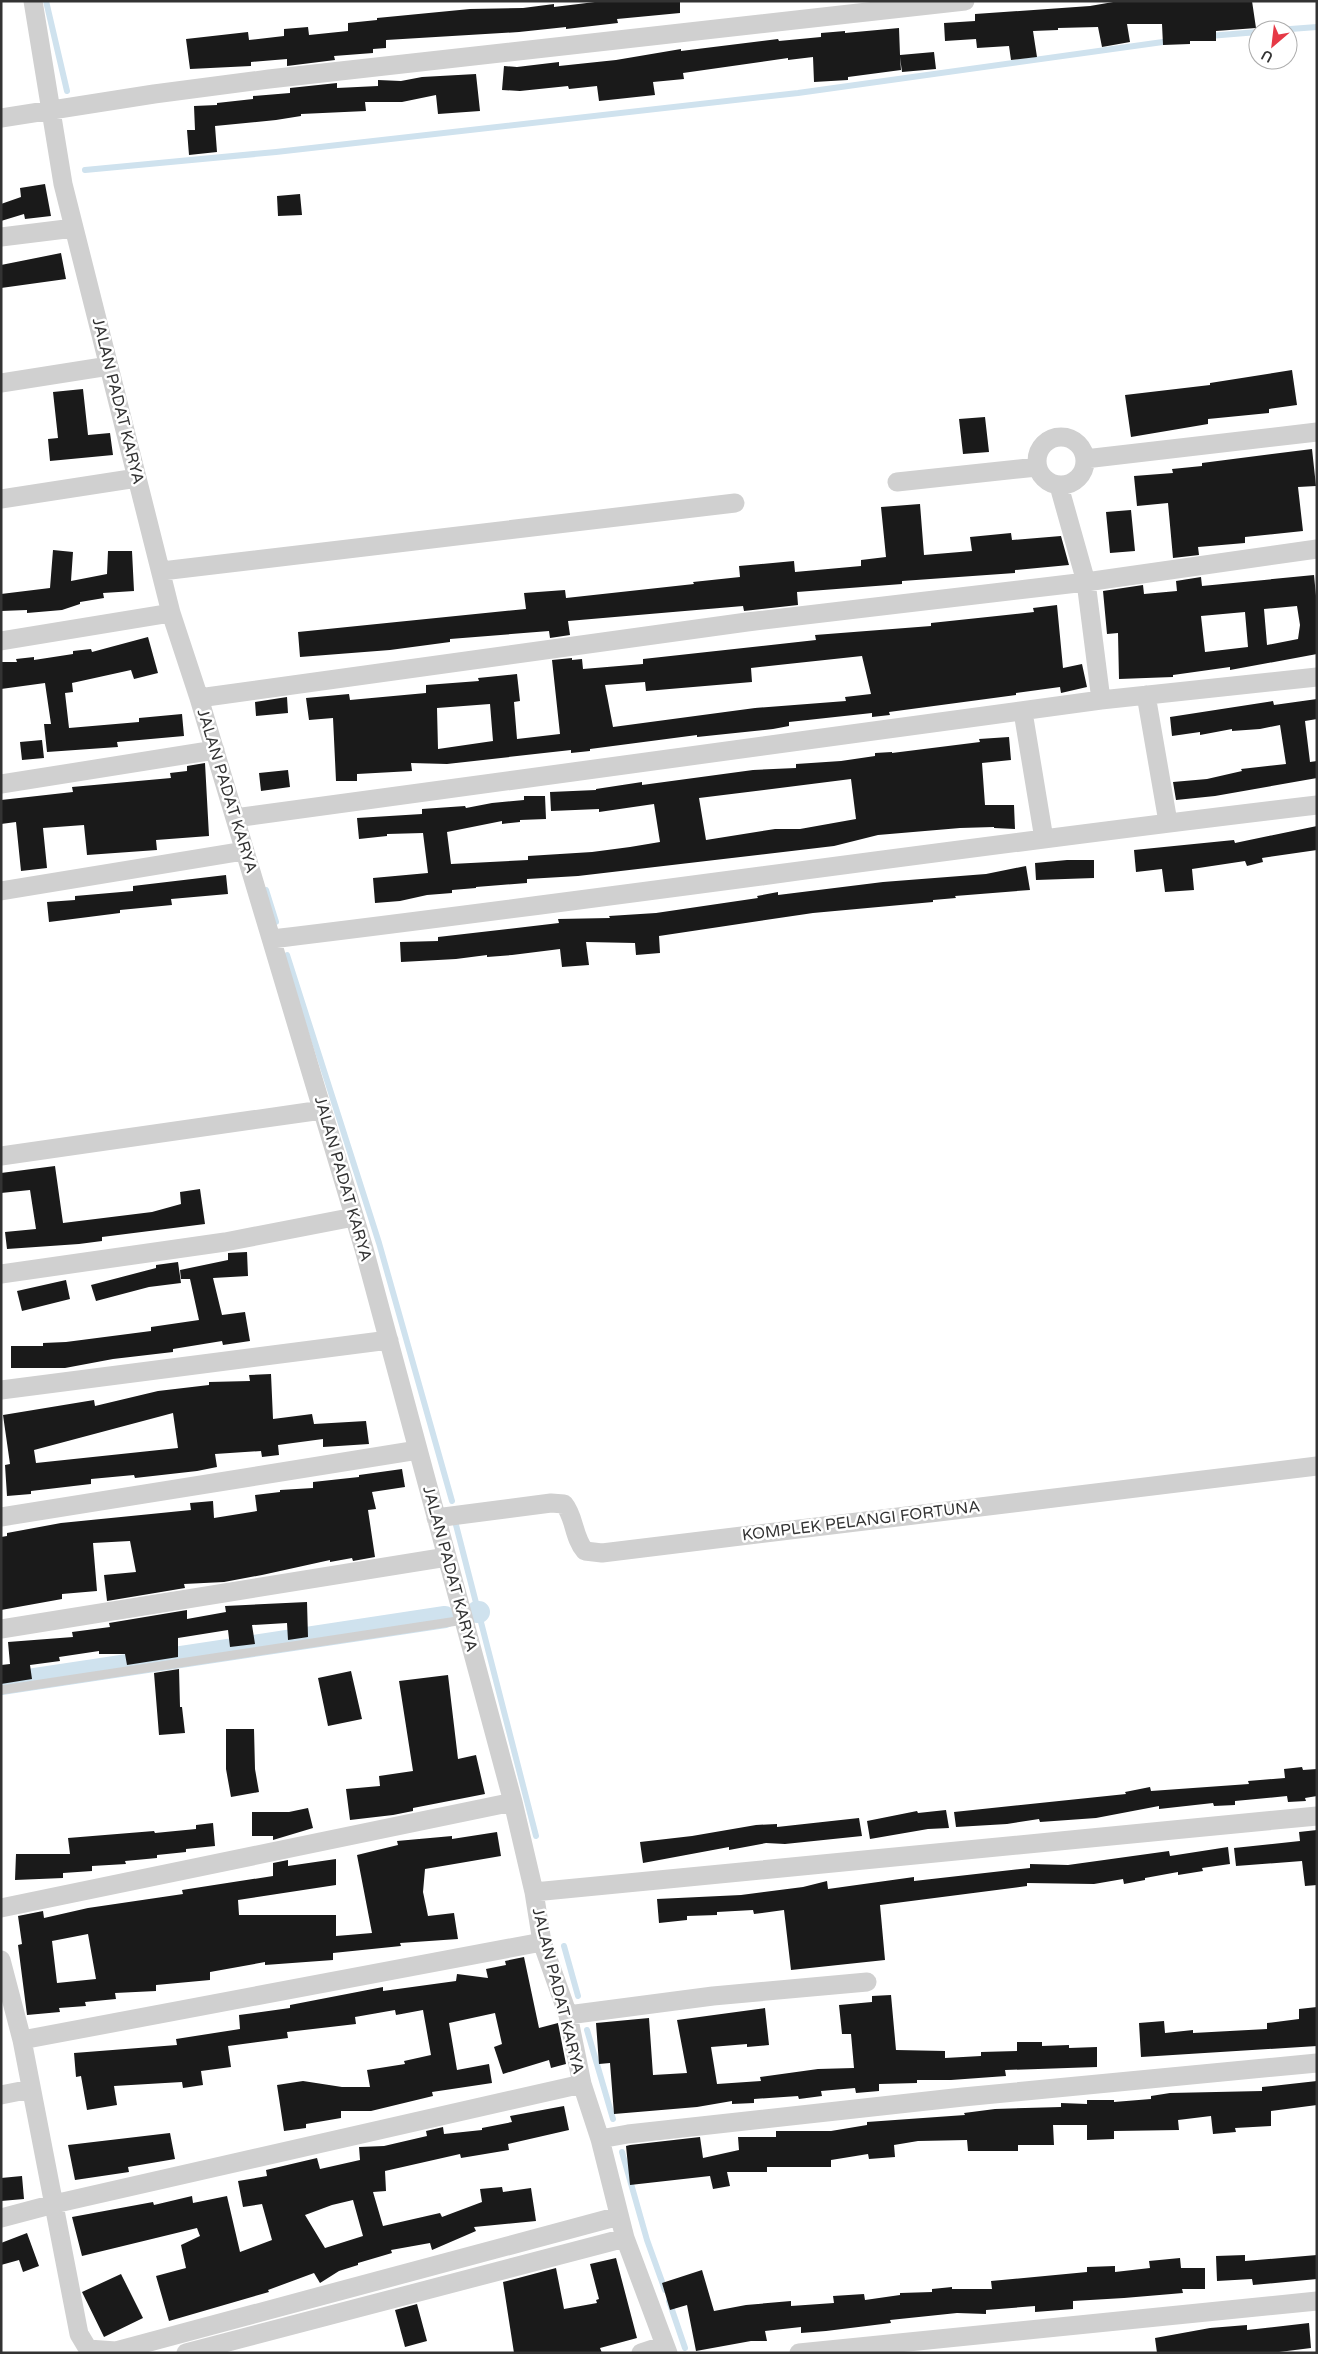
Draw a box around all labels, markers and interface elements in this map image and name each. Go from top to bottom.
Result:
north arrow [1248,20,1298,70]
text: U [1258,46,1276,66]
street label: JALAN PADAT KARYA [88,316,148,486]
street label: JALAN PADAT KARYA [192,706,262,876]
street label: JALAN PADAT KARYA [310,1094,376,1264]
street label: JALAN PADAT KARYA [418,1484,482,1654]
street label: KOMPLEK PELANGI FORTUNA [741,1496,981,1546]
street label: JALAN PADAT KARYA [528,1906,588,2076]

